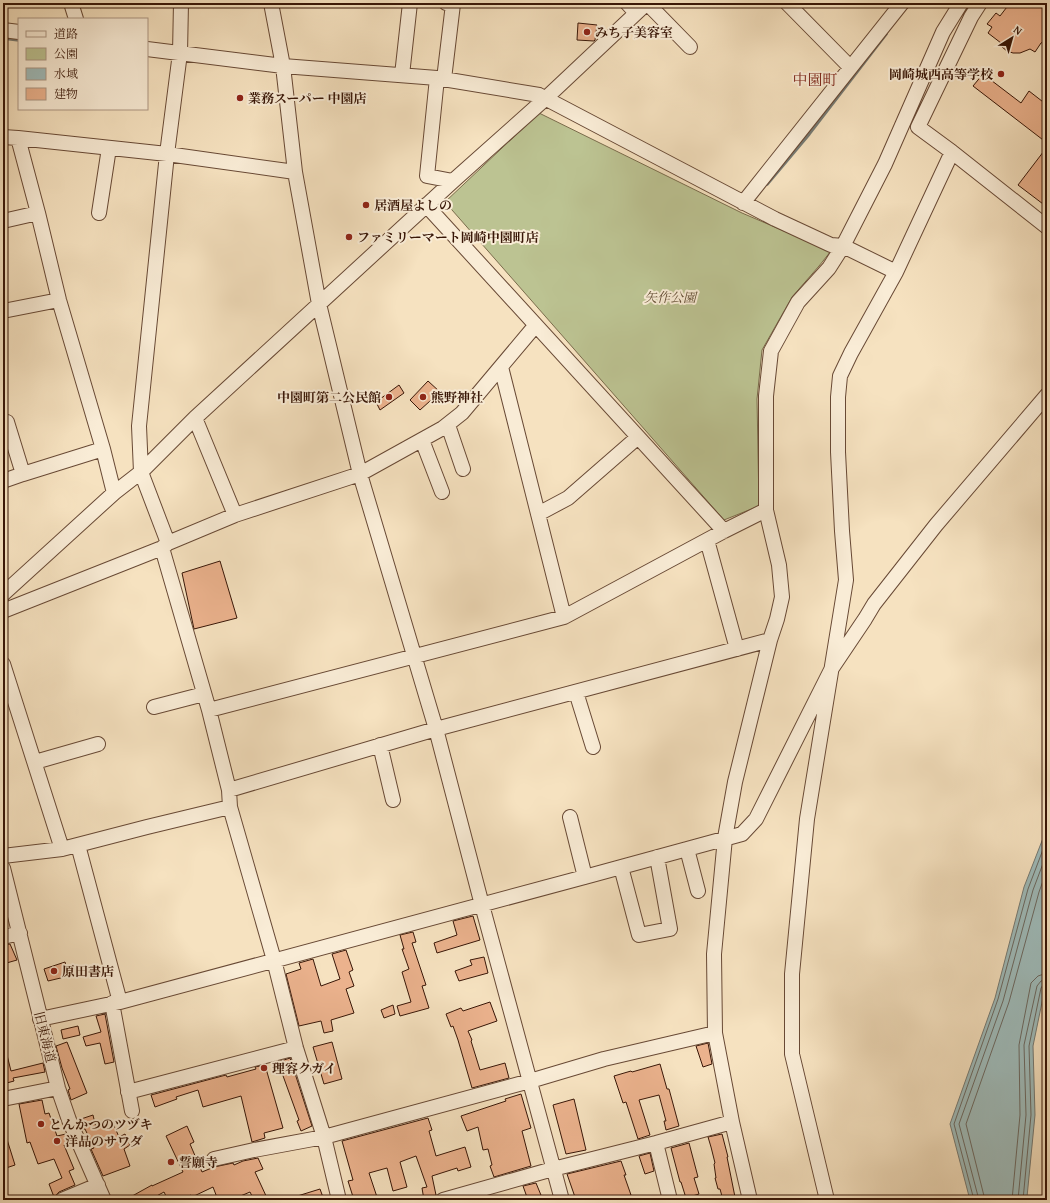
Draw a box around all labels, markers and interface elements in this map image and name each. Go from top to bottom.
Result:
legend [18,18,148,110]
north arrow [992,18,1032,58]
text: N [1010,21,1026,39]
place label: みち子美容室 [595,23,673,42]
text: 道路 [54,25,78,42]
marker: みち子美容室 [582,27,592,37]
text: 公園 [54,45,78,62]
text: 水域 [54,65,78,82]
place label: 岡崎城西高等学校 [889,65,994,84]
district label: 中園町 [792,69,838,90]
marker: 岡崎城西高等学校 [996,69,1006,79]
text: 建物 [54,85,78,102]
place label: 業務スーパー 中園店 [248,89,367,108]
marker: 業務スーパー 中園店 [235,93,245,103]
place label: 居酒屋よしの [374,196,452,215]
marker: 居酒屋よしの [361,200,371,210]
place label: ファミリーマート岡崎中園町店 [357,228,539,247]
marker: ファミリーマート岡崎中園町店 [344,232,354,242]
park label: 矢作公園 [644,288,698,307]
place label: 中園町第二公民館 [277,388,381,407]
place label: 熊野神社 [431,388,483,407]
marker: 中園町第二公民館 [384,392,394,402]
marker: 熊野神社 [418,392,428,402]
place label: 原田書店 [62,962,114,981]
marker: 原田書店 [49,966,59,976]
street label: 旧東海道 [29,1009,61,1065]
place label: 理容クガイ [272,1059,337,1078]
marker: 理容クガイ [259,1063,269,1073]
place label: とんかつのツヅキ [49,1115,153,1134]
marker: とんかつのツヅキ [36,1119,46,1129]
place label: 洋品のサワダ [65,1132,143,1151]
marker: 洋品のサワダ [52,1136,62,1146]
place label: 誓願寺 [179,1153,218,1172]
marker: 誓願寺 [166,1157,176,1167]

